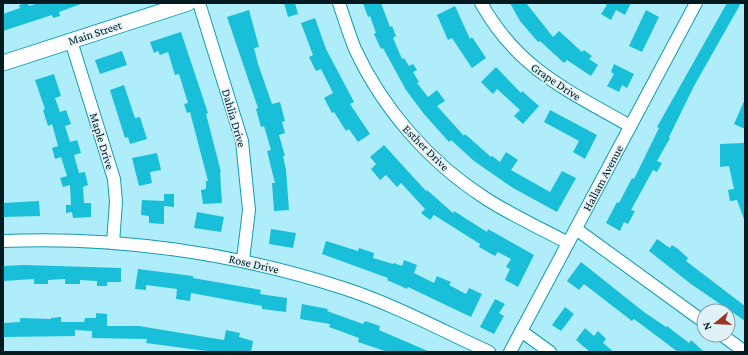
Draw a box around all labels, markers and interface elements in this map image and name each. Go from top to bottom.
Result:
street label: Main Street [66,17,125,48]
street label: Grape Drive [528,60,584,104]
street label: Dahlia Drive [219,87,249,149]
street label: Maple Drive [87,111,117,171]
street label: Esther Drive [400,122,452,174]
street label: Hallam Avenue [580,143,626,213]
street label: Rose Drive [228,251,280,277]
north arrow [696,303,736,343]
text: N [699,320,713,332]

